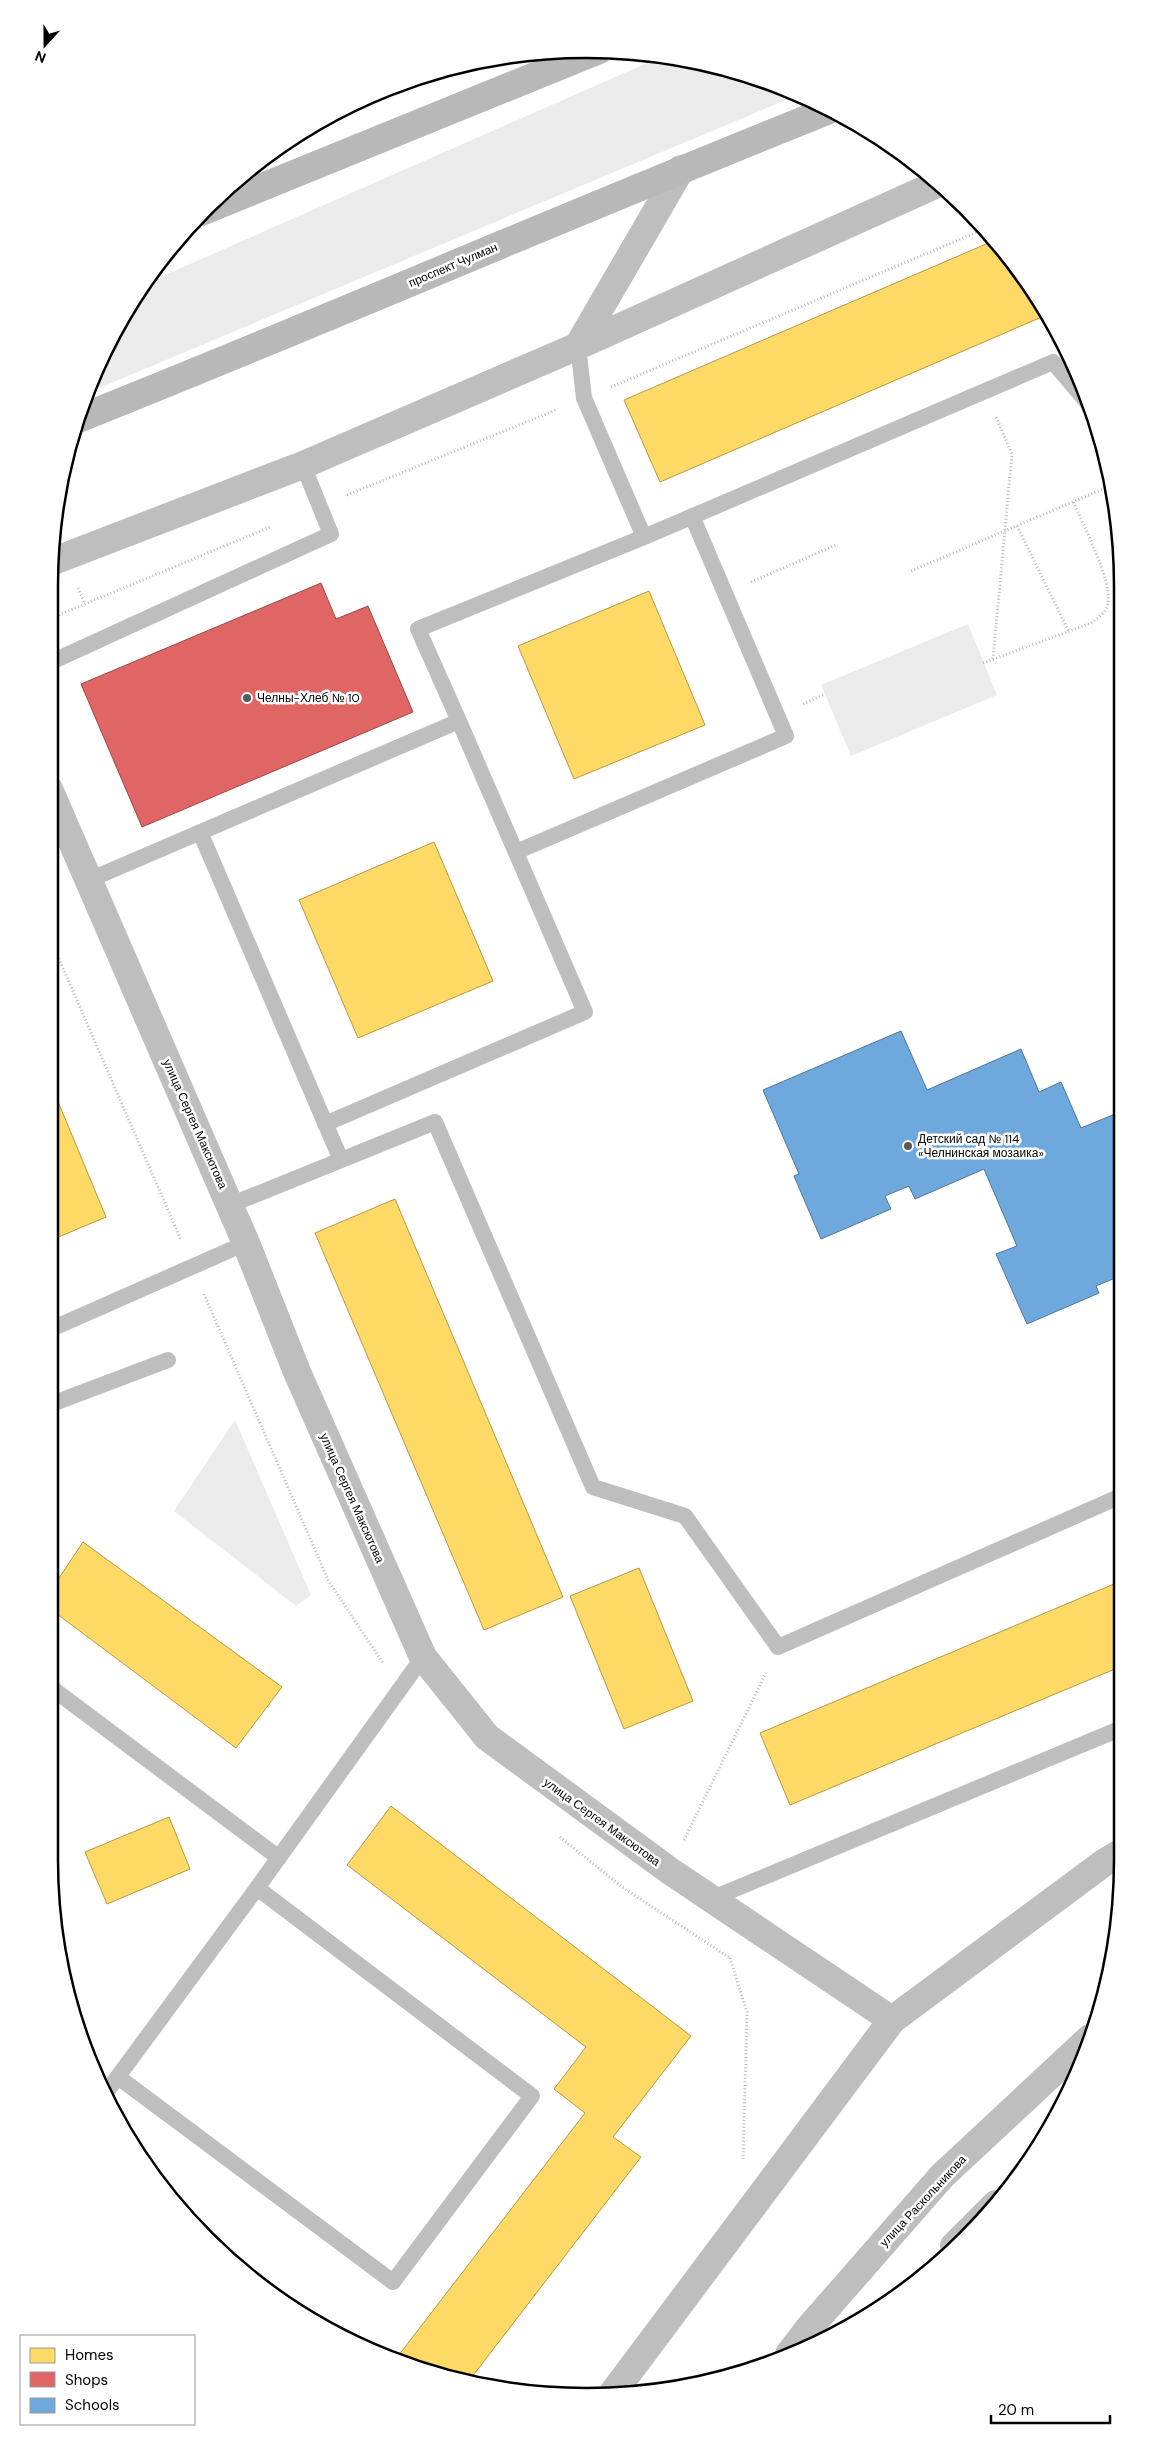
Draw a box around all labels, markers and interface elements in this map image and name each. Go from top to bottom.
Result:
north arrow [20,20,70,70]
text: N [32,47,48,67]
street label: проспект Чулман [406,239,500,291]
place label: Челны-Хлеб № 10 [257,690,360,706]
marker: Челны-Хлеб № 10 [241,692,253,704]
street label: улица Сергея Максютова [159,1057,231,1192]
place label: Детский сад № 114 «Челнинская мозаика» [918,1131,1044,1161]
marker: Детский сад № 114 «Челнинская мозаика» [902,1140,914,1152]
street label: улица Сергея Максютова [316,1431,388,1566]
street label: улица Сергея Максютова [540,1774,664,1870]
street label: улица Раскольникова [876,2151,970,2250]
legend [20,2335,195,2425]
text: Homes [65,2345,114,2365]
text: Shops [65,2370,108,2390]
scale bar [991,2392,1110,2424]
text: Schools [65,2395,120,2415]
text: 20 m [998,2400,1034,2420]

